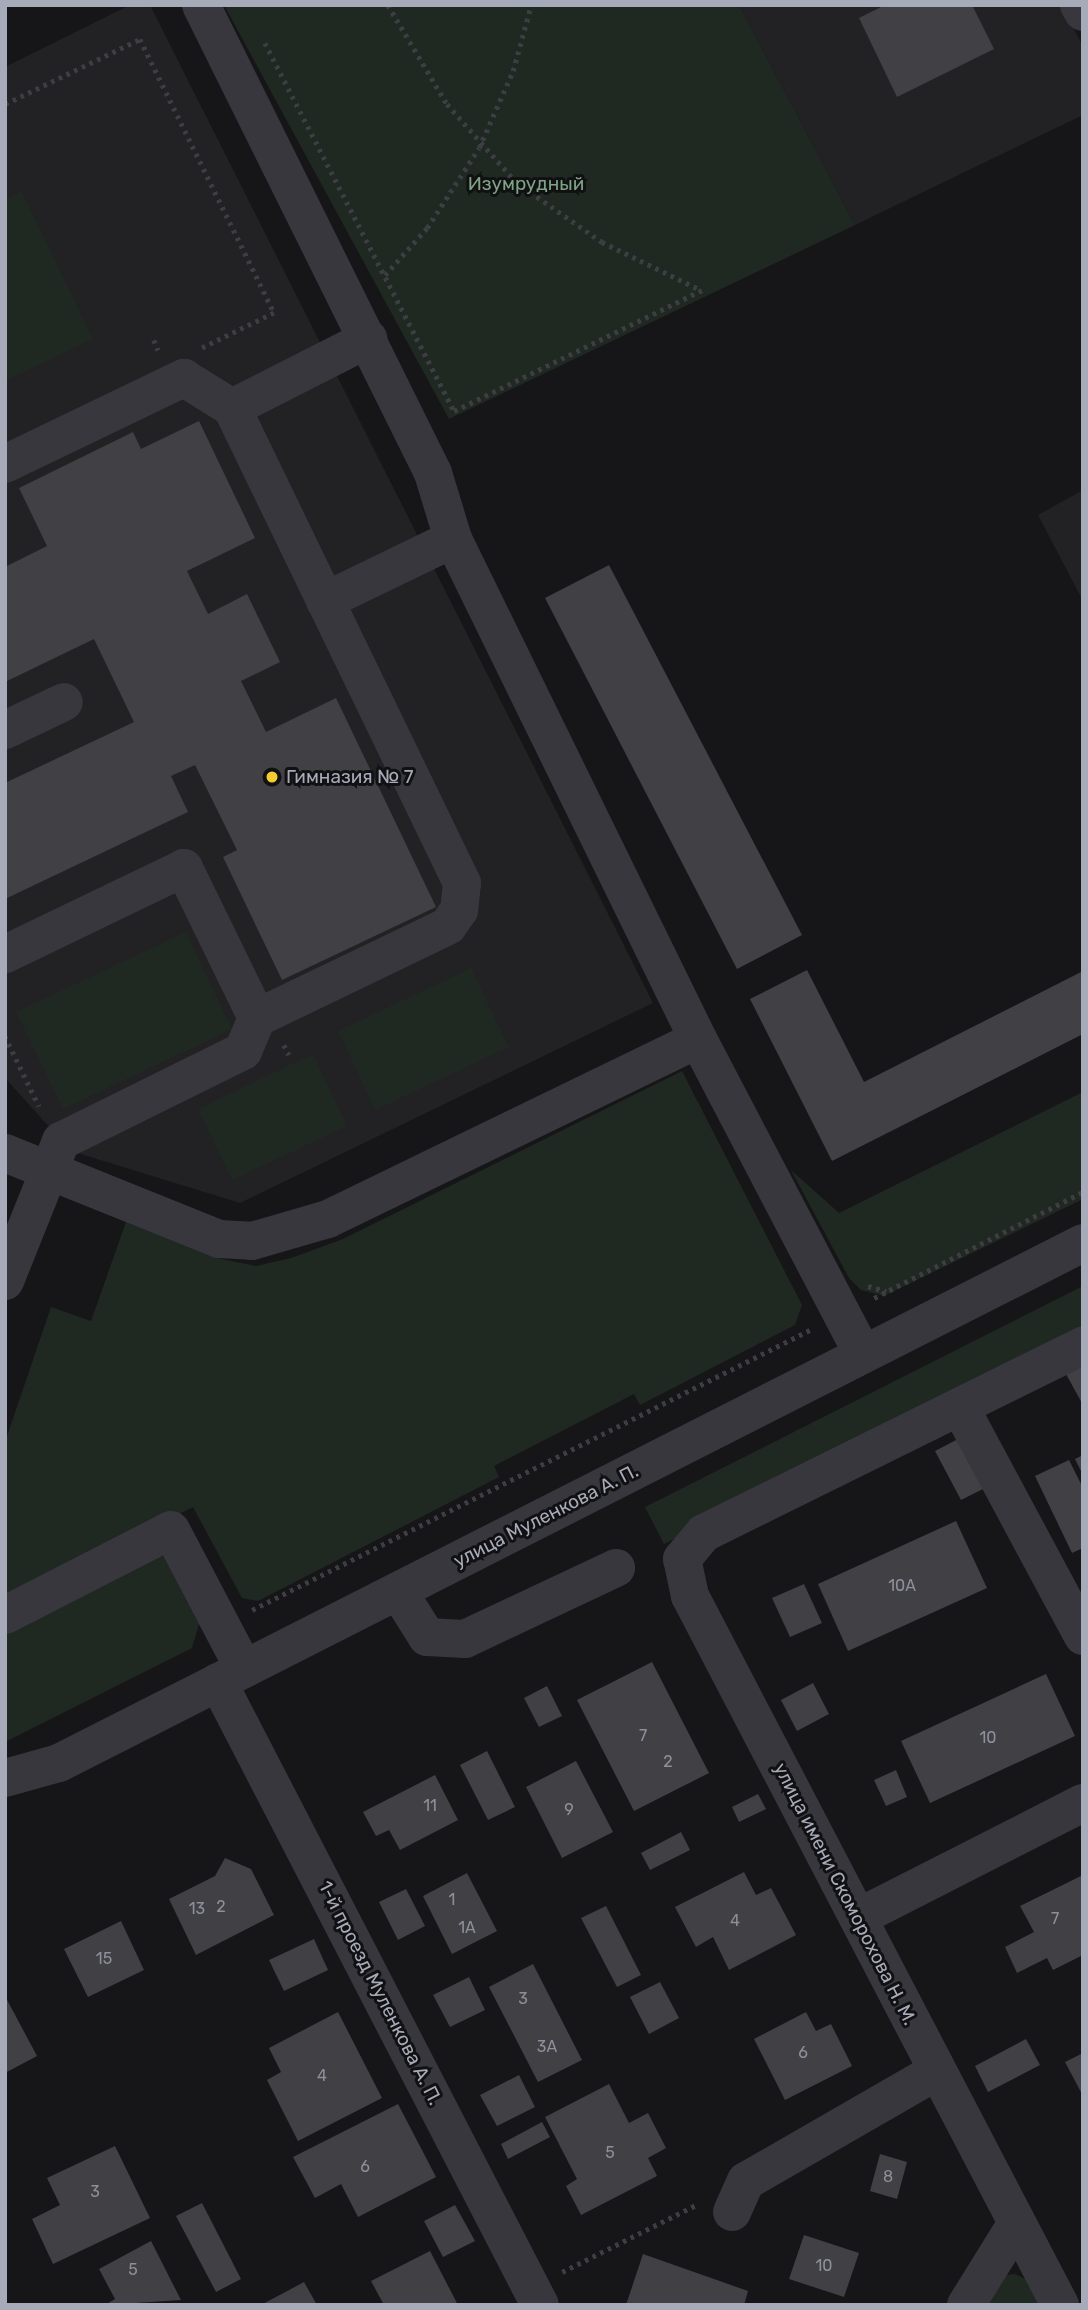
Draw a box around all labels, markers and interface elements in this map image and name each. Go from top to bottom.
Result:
park label: Изумрудный [468,173,584,195]
place label: Гимназия № 7 [286,766,414,788]
marker: Гимназия № 7 [264,769,280,785]
street label: улица Муленкова А. П. [450,1459,642,1573]
house number: 10А [888,1576,916,1596]
house number: 7 [639,1726,647,1746]
house number: 10 [979,1728,997,1748]
house number: 2 [663,1752,673,1772]
street label: улица имени Скоморохова Н. М. [769,1759,921,2029]
house number: 11 [423,1796,437,1816]
house number: 9 [564,1800,574,1820]
street label: 1-й проезд Муленкова А. П. [313,1877,447,2109]
house number: 1 [449,1890,455,1910]
house number: 2 [216,1897,226,1917]
house number: 13 [189,1899,205,1919]
house number: 7 [1051,1909,1059,1929]
house number: 4 [730,1911,740,1931]
house number: 1А [458,1918,476,1938]
house number: 15 [96,1949,112,1969]
house number: 3 [518,1989,528,2009]
house number: 3А [537,2037,557,2057]
house number: 6 [798,2043,808,2063]
house number: 4 [317,2066,327,2086]
house number: 5 [605,2143,615,2163]
house number: 6 [360,2157,370,2177]
house number: 8 [883,2167,893,2187]
house number: 3 [90,2182,100,2202]
house number: 10 [815,2256,833,2276]
house number: 5 [128,2260,138,2280]

